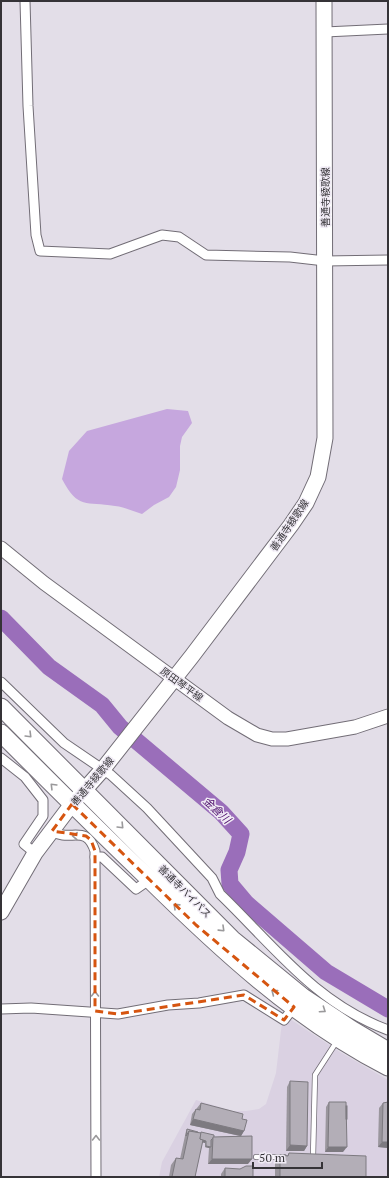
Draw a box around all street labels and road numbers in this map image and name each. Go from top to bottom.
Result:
street label: 善通寺綾歌線 [319,167,332,227]
street label: 善通寺綾歌線 [267,497,312,554]
street label: 原田琴平線 [158,664,206,704]
street label: 善通寺綾歌線 [68,754,117,808]
street label: 善通寺バイパス [155,862,214,921]

